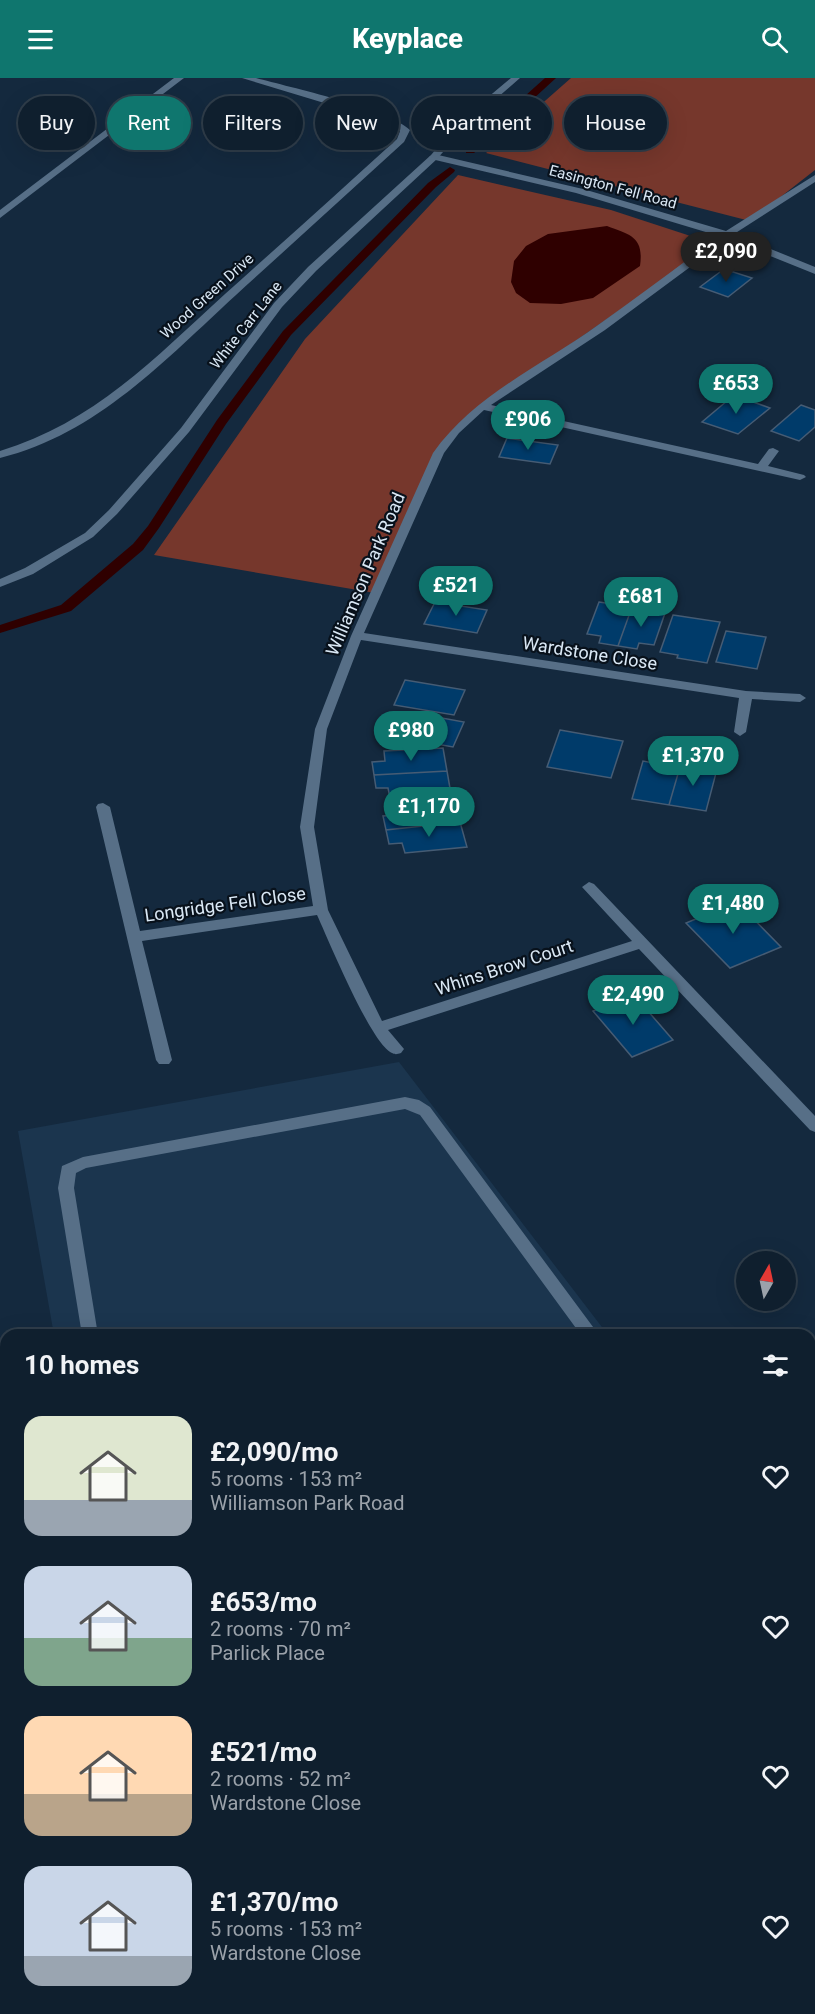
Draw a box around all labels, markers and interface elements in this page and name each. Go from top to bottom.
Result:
icon: menu [24,23,57,56]
text: Keyplace [352,23,463,55]
icon: search [758,23,791,56]
chip: Buy [18,96,95,150]
chip: Rent [107,96,191,150]
chip: Filters [203,96,303,150]
chip: New [315,96,399,150]
chip: Apartment [411,96,552,150]
chip: House [564,96,667,150]
street label: Easington Fell Road [547,161,679,213]
pin: £2,090 [677,232,775,283]
text: £2,090 [695,239,757,263]
street label: Wood Green Drive [157,249,257,343]
street label: White Carr Lane [206,278,286,372]
pin: £653 [700,364,772,415]
text: £653 [713,371,759,395]
pin: £906 [492,400,564,451]
text: £906 [505,407,551,431]
street label: Williamson Park Road [321,489,409,659]
pin: £521 [420,566,492,617]
text: £521 [433,573,479,597]
pin: £681 [605,577,677,628]
text: £681 [618,584,664,608]
street label: Wardstone Close [521,632,659,674]
pin: £980 [375,711,447,762]
text: £980 [388,718,434,742]
pin: £1,370 [644,736,742,787]
text: £1,370 [662,743,724,767]
pin: £1,170 [380,787,478,838]
text: £1,170 [398,794,460,818]
street label: Longridge Fell Close [143,882,307,926]
pin: £1,480 [684,884,782,935]
text: £1,480 [702,891,764,915]
street label: Whins Brow Court [432,935,576,999]
pin: £2,490 [584,975,682,1026]
text: £2,490 [602,982,664,1006]
north arrow [736,1251,796,1311]
map controls [736,1251,796,1311]
icon: filters [759,1349,792,1382]
text: 10 homes [24,1350,139,1380]
text: £2,090/mo [210,1437,338,1467]
icon: home [72,1440,144,1512]
icon: heart [759,1460,792,1493]
text: 5 rooms · 153 m² [210,1467,362,1491]
text: Williamson Park Road [210,1491,405,1515]
text: £653/mo [210,1587,317,1617]
icon: home [72,1590,144,1662]
icon: heart [759,1610,792,1643]
text: 2 rooms · 70 m² [210,1617,351,1641]
text: Parlick Place [210,1641,325,1665]
text: £521/mo [210,1737,317,1767]
icon: home [72,1740,144,1812]
icon: heart [759,1760,792,1793]
text: 2 rooms · 52 m² [210,1767,351,1791]
text: Wardstone Close [210,1791,361,1815]
text: £1,370/mo [210,1887,338,1917]
icon: home [72,1890,144,1962]
icon: heart [759,1910,792,1943]
text: 5 rooms · 153 m² [210,1917,362,1941]
text: Wardstone Close [210,1941,361,1965]

